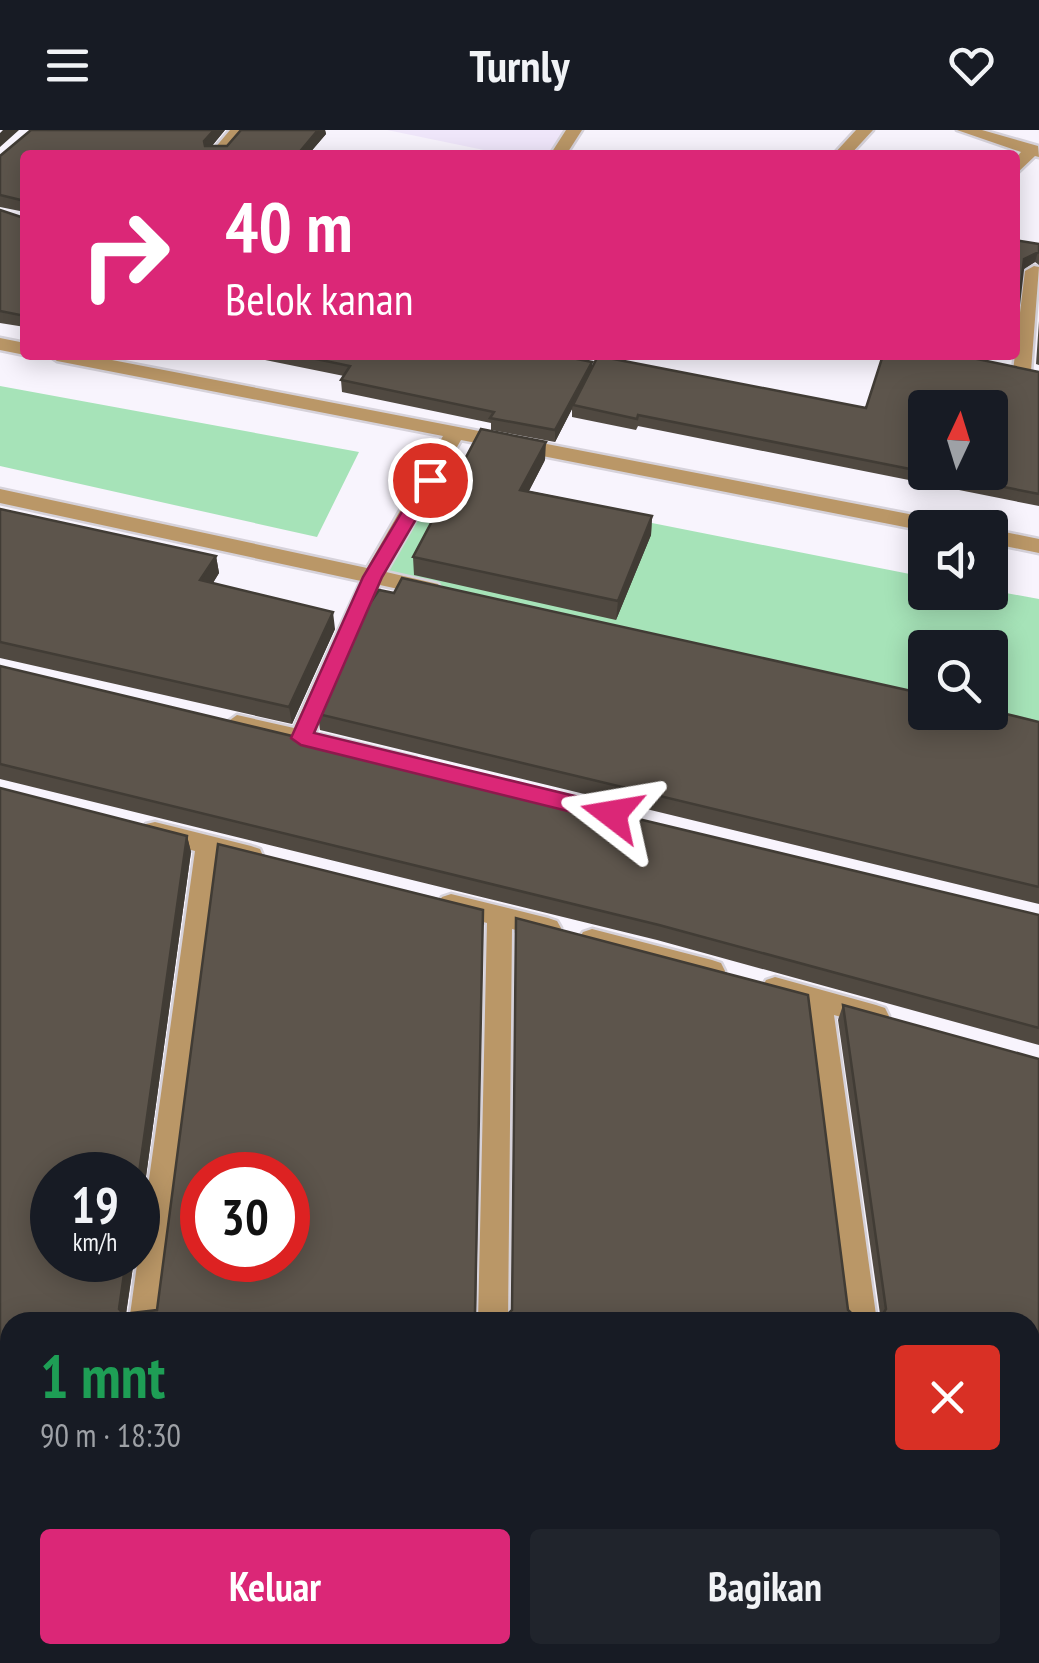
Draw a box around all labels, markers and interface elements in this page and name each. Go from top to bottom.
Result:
text: Turnly [470,36,569,94]
icon: menu [40,38,95,93]
icon: heart [944,38,999,93]
text: 40 m [225,181,353,271]
icon: right [60,190,190,320]
text: Belok kanan [225,269,414,327]
north arrow [908,390,1008,490]
map controls [908,390,1008,730]
pin [388,438,473,523]
icon: arrive [403,453,458,508]
button: sound [908,510,1008,610]
button: search [908,630,1008,730]
position arrow [560,762,664,866]
speed limit sign: 30 [180,1152,310,1282]
text: 19 [71,1172,119,1237]
text: km/h [73,1226,117,1258]
text: 1 mnt [40,1337,165,1415]
button: close [895,1345,1000,1450]
text: 90 m · 18:30 [40,1414,181,1456]
button: Keluar [40,1529,510,1644]
button: Bagikan [530,1529,1000,1644]

